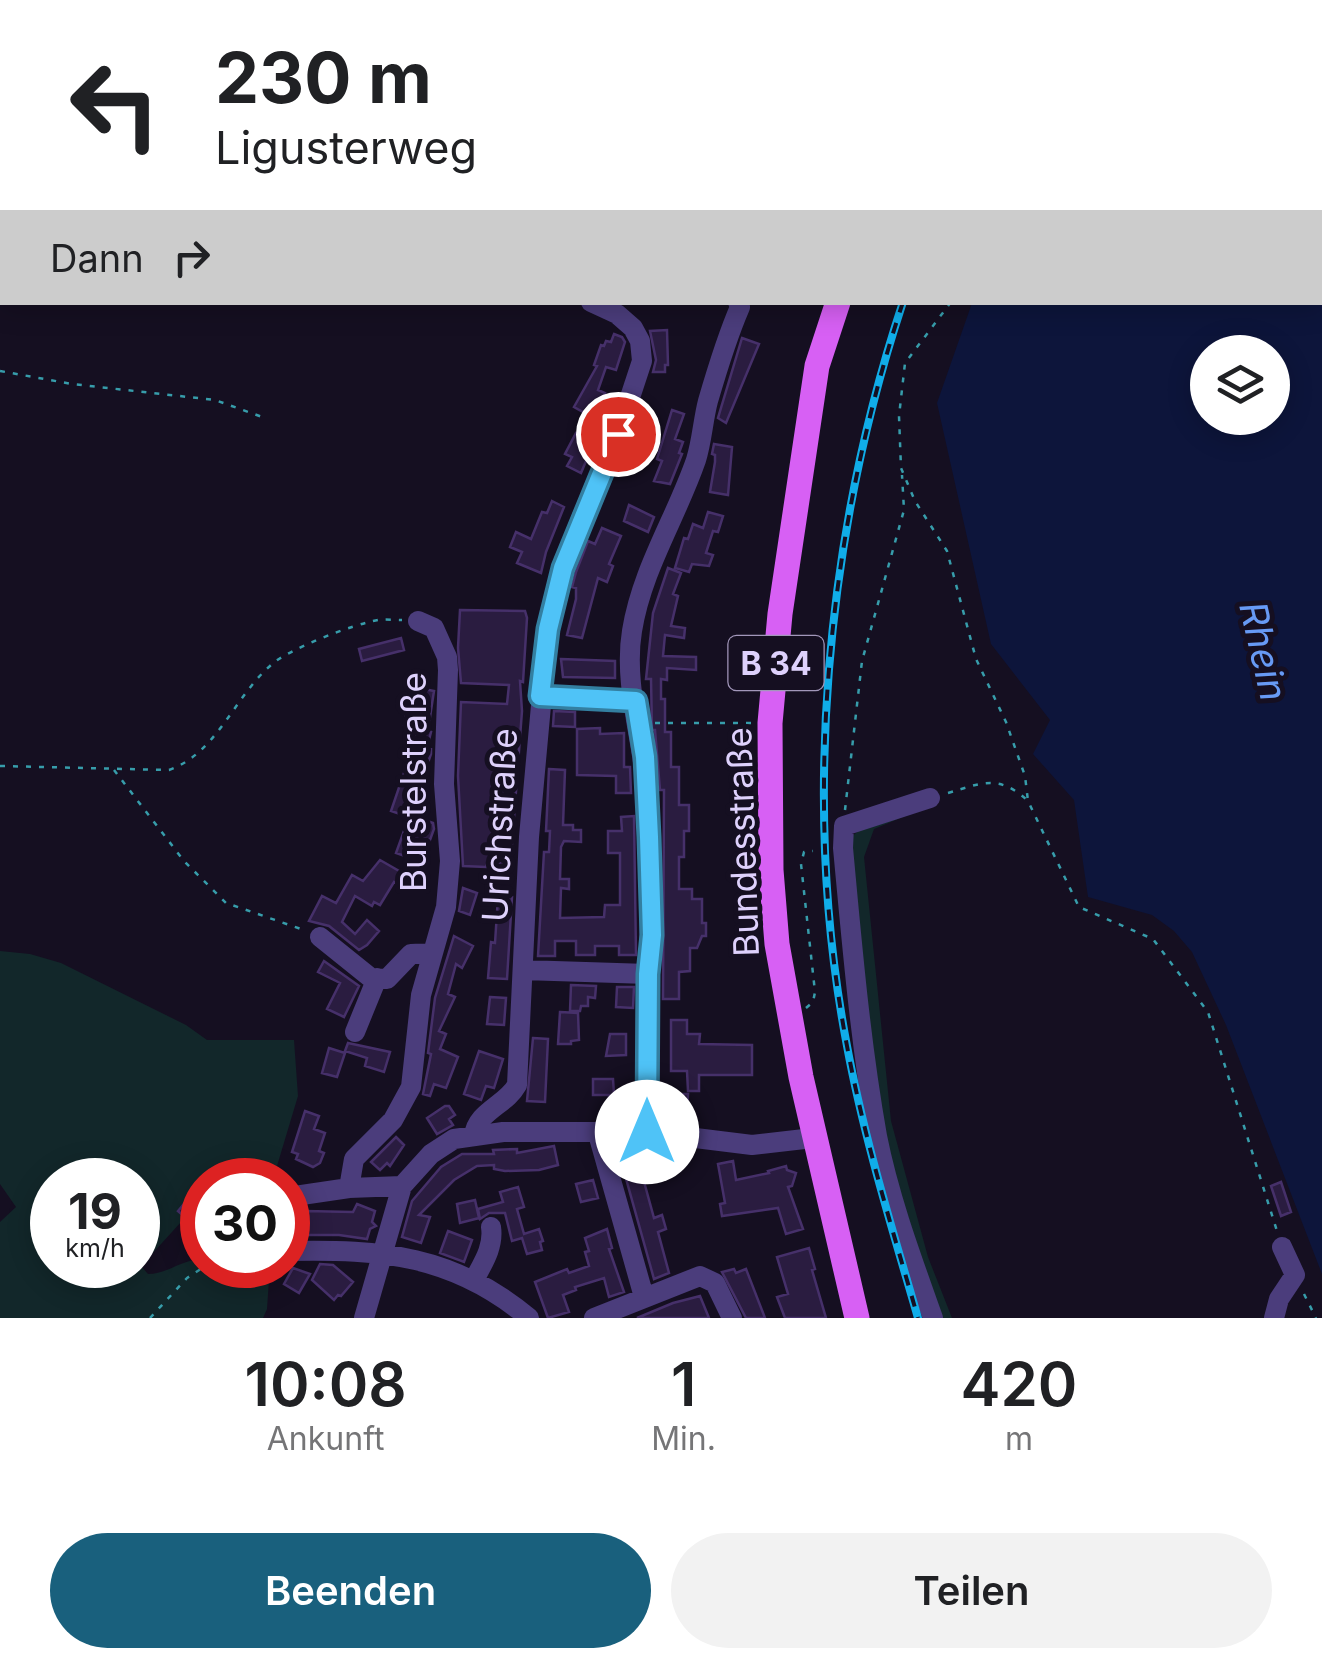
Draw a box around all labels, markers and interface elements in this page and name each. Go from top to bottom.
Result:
text: 230 m [215,35,432,120]
icon: left [50,40,180,170]
text: Ligusterweg [215,120,477,175]
icon: right [164,230,219,285]
text: Dann [50,235,144,281]
map controls [1190,335,1290,435]
button: layers [1190,335,1290,435]
pin [576,392,661,477]
icon: arrive [591,407,646,462]
water label: Rhein [1230,597,1298,705]
road number: B 34 [728,636,824,690]
street label: Burstelstraße [392,672,434,892]
street label: Urichstraße [473,727,525,923]
street label: Bundesstraße [717,727,767,957]
position arrow [595,1080,699,1184]
speed limit sign: 30 [180,1158,310,1288]
text: 19 [68,1181,122,1241]
text: km/h [65,1233,125,1263]
text: 10:08 [245,1348,407,1420]
text: 1 [671,1348,696,1420]
text: 420 [961,1348,1077,1420]
text: Ankunft [267,1419,384,1458]
text: Min. [651,1419,716,1458]
text: m [1005,1419,1033,1458]
button: Beenden [50,1533,651,1648]
button: Teilen [671,1533,1272,1648]

